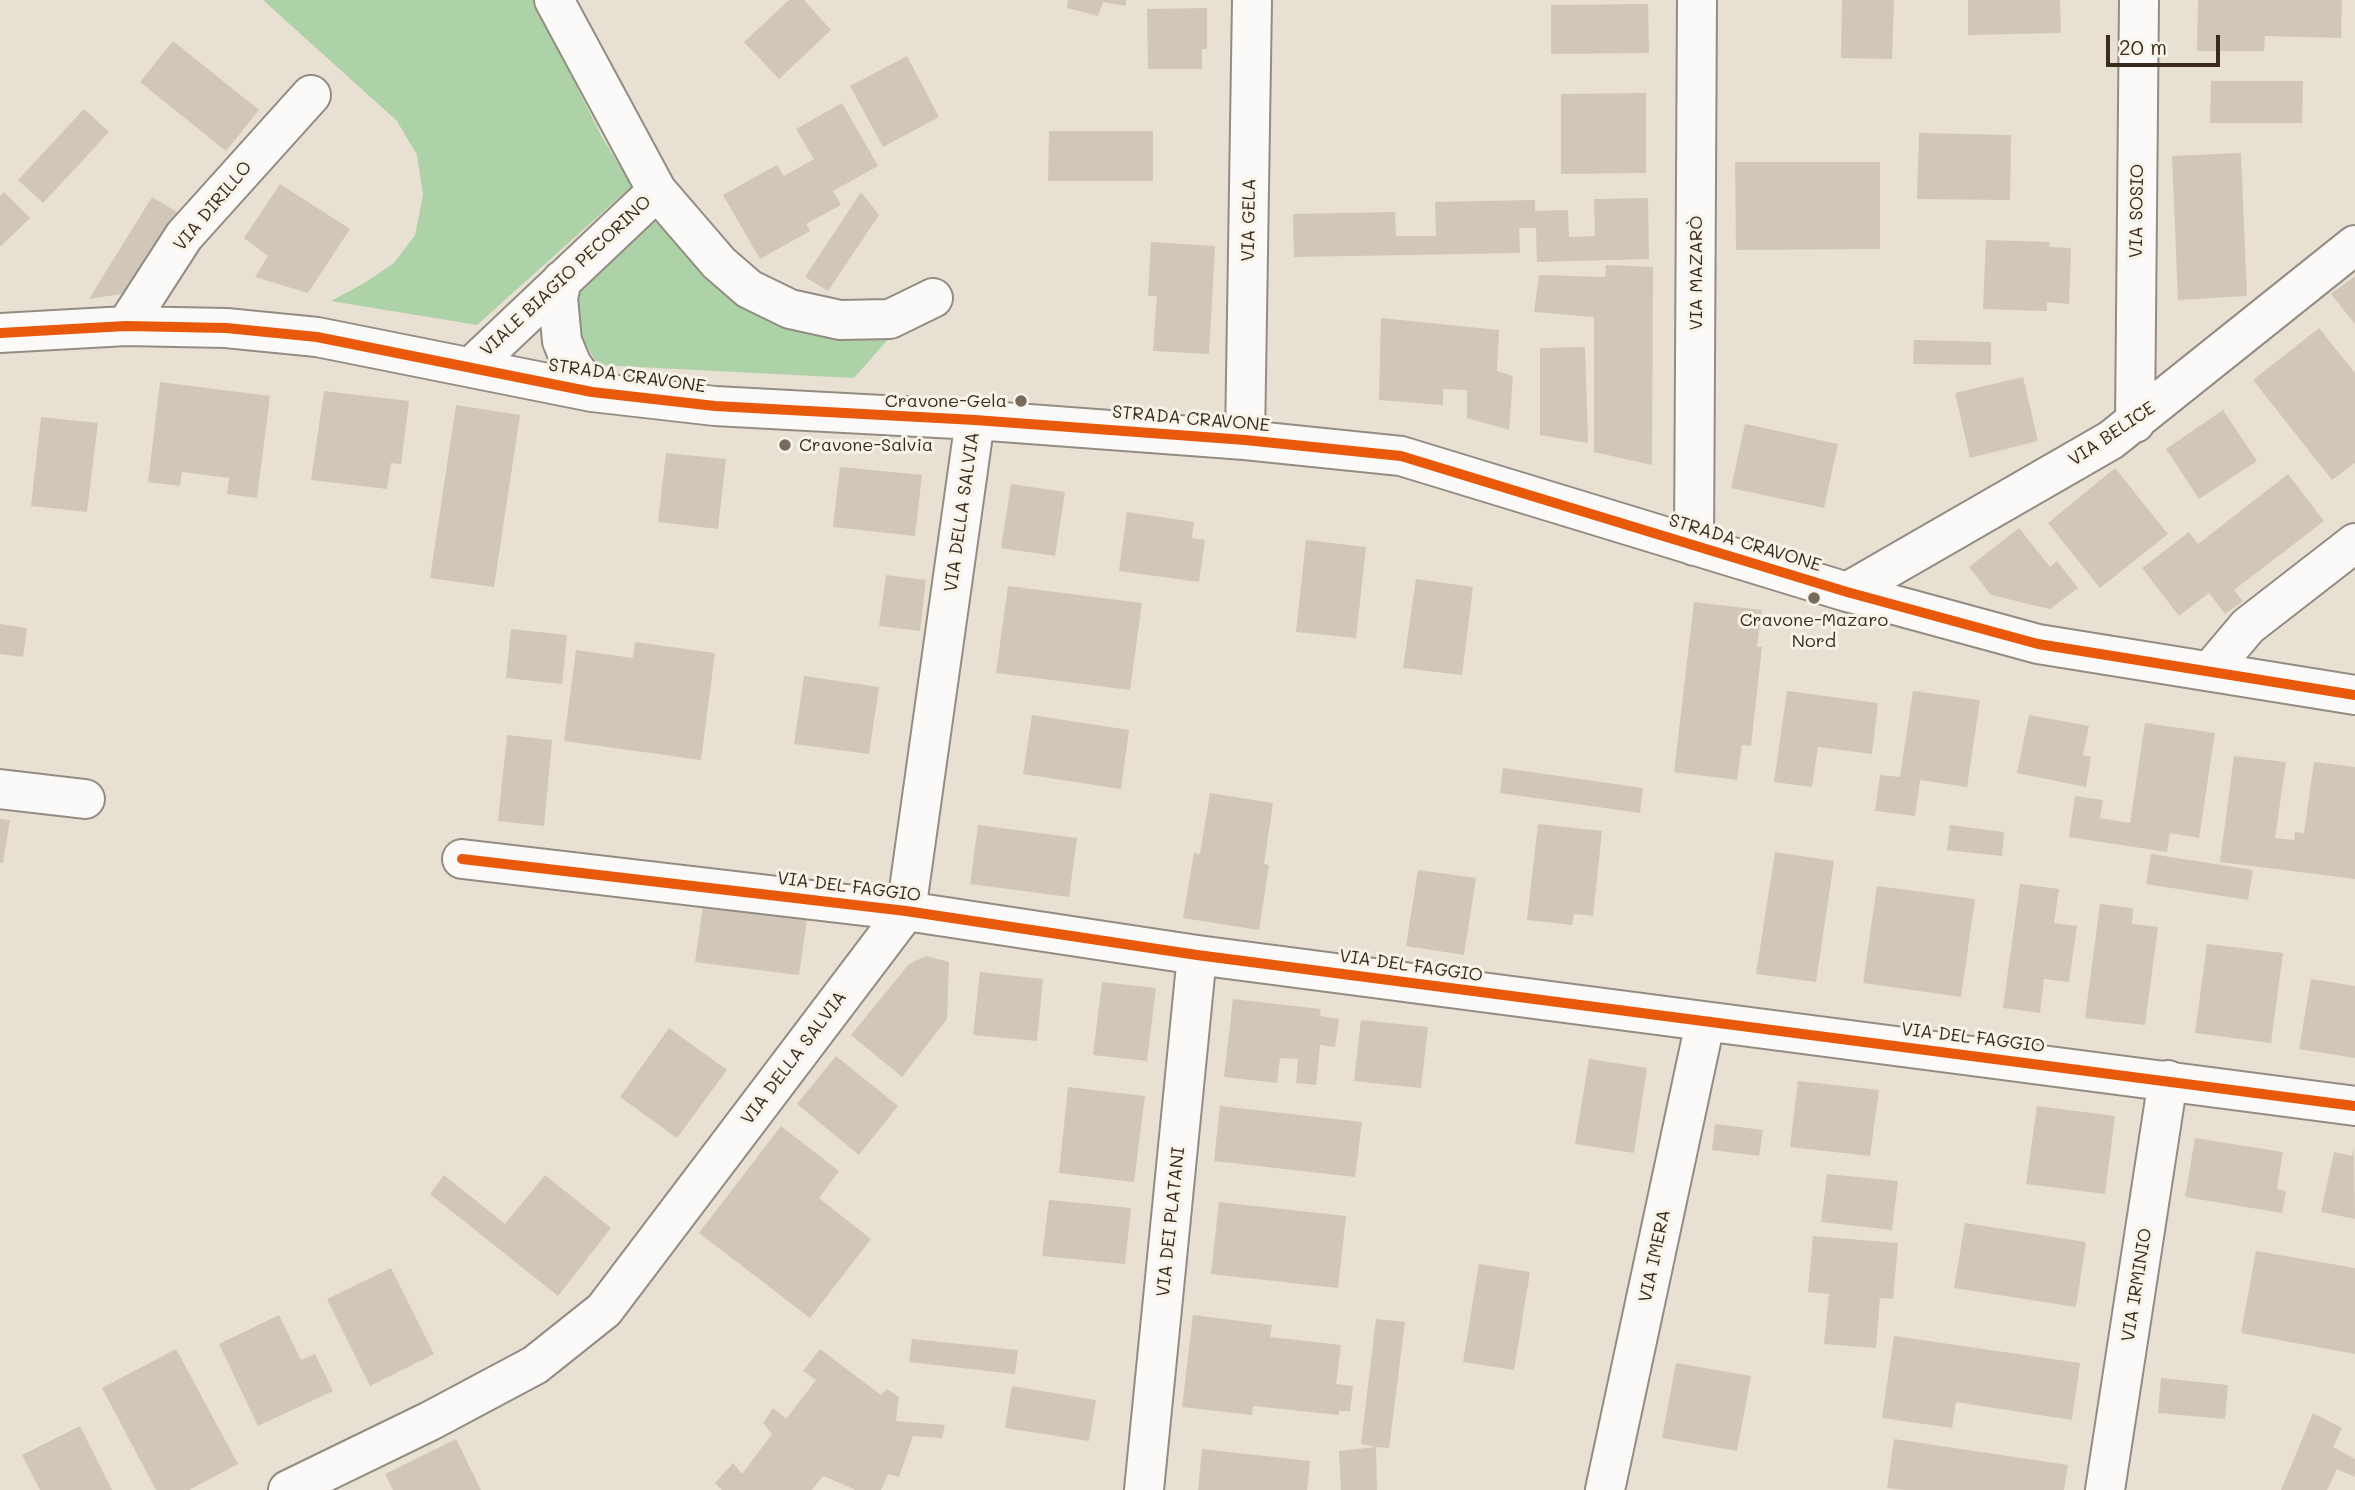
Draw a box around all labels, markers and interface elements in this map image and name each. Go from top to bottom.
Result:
scale bar [2110,21,2224,65]
text: 20 m [2119,33,2167,60]
street label: VIA DIRILLO [169,157,257,255]
street label: VIA SOSIO [2125,164,2149,258]
street label: VIA GELA [1237,178,1261,262]
street label: VIALE BIAGIO PECORINO [476,191,656,361]
street label: VIA MAZARÒ [1685,216,1707,330]
street label: STRADA CRAVONE [547,354,707,398]
place label: Cravone-Gela [885,390,1007,412]
marker: Cravone-Gela [1013,393,1029,409]
street label: VIA BELICE [2065,397,2159,471]
street label: STRADA CRAVONE [1111,401,1271,437]
street label: VIA DELLA SALVIA [940,431,984,593]
place label: Cravone-Salvia [799,434,933,456]
marker: Cravone-Salvia [777,437,793,453]
street label: STRADA CRAVONE [1666,510,1824,576]
marker: Cravone-Mazaro Nord [1806,590,1822,606]
place label: Cravone-Mazaro Nord [1740,609,1888,652]
street label: VIA DEL FAGGIO [776,867,922,907]
street label: VIA DEL FAGGIO [1338,945,1484,987]
street label: VIA DELLA SALVIA [737,987,851,1129]
street label: VIA DEL FAGGIO [1900,1018,2046,1058]
street label: VIA DEI PLATANI [1152,1146,1190,1298]
street label: VIA IMERA [1635,1208,1675,1304]
street label: VIA IRMINIO [2117,1227,2157,1343]

